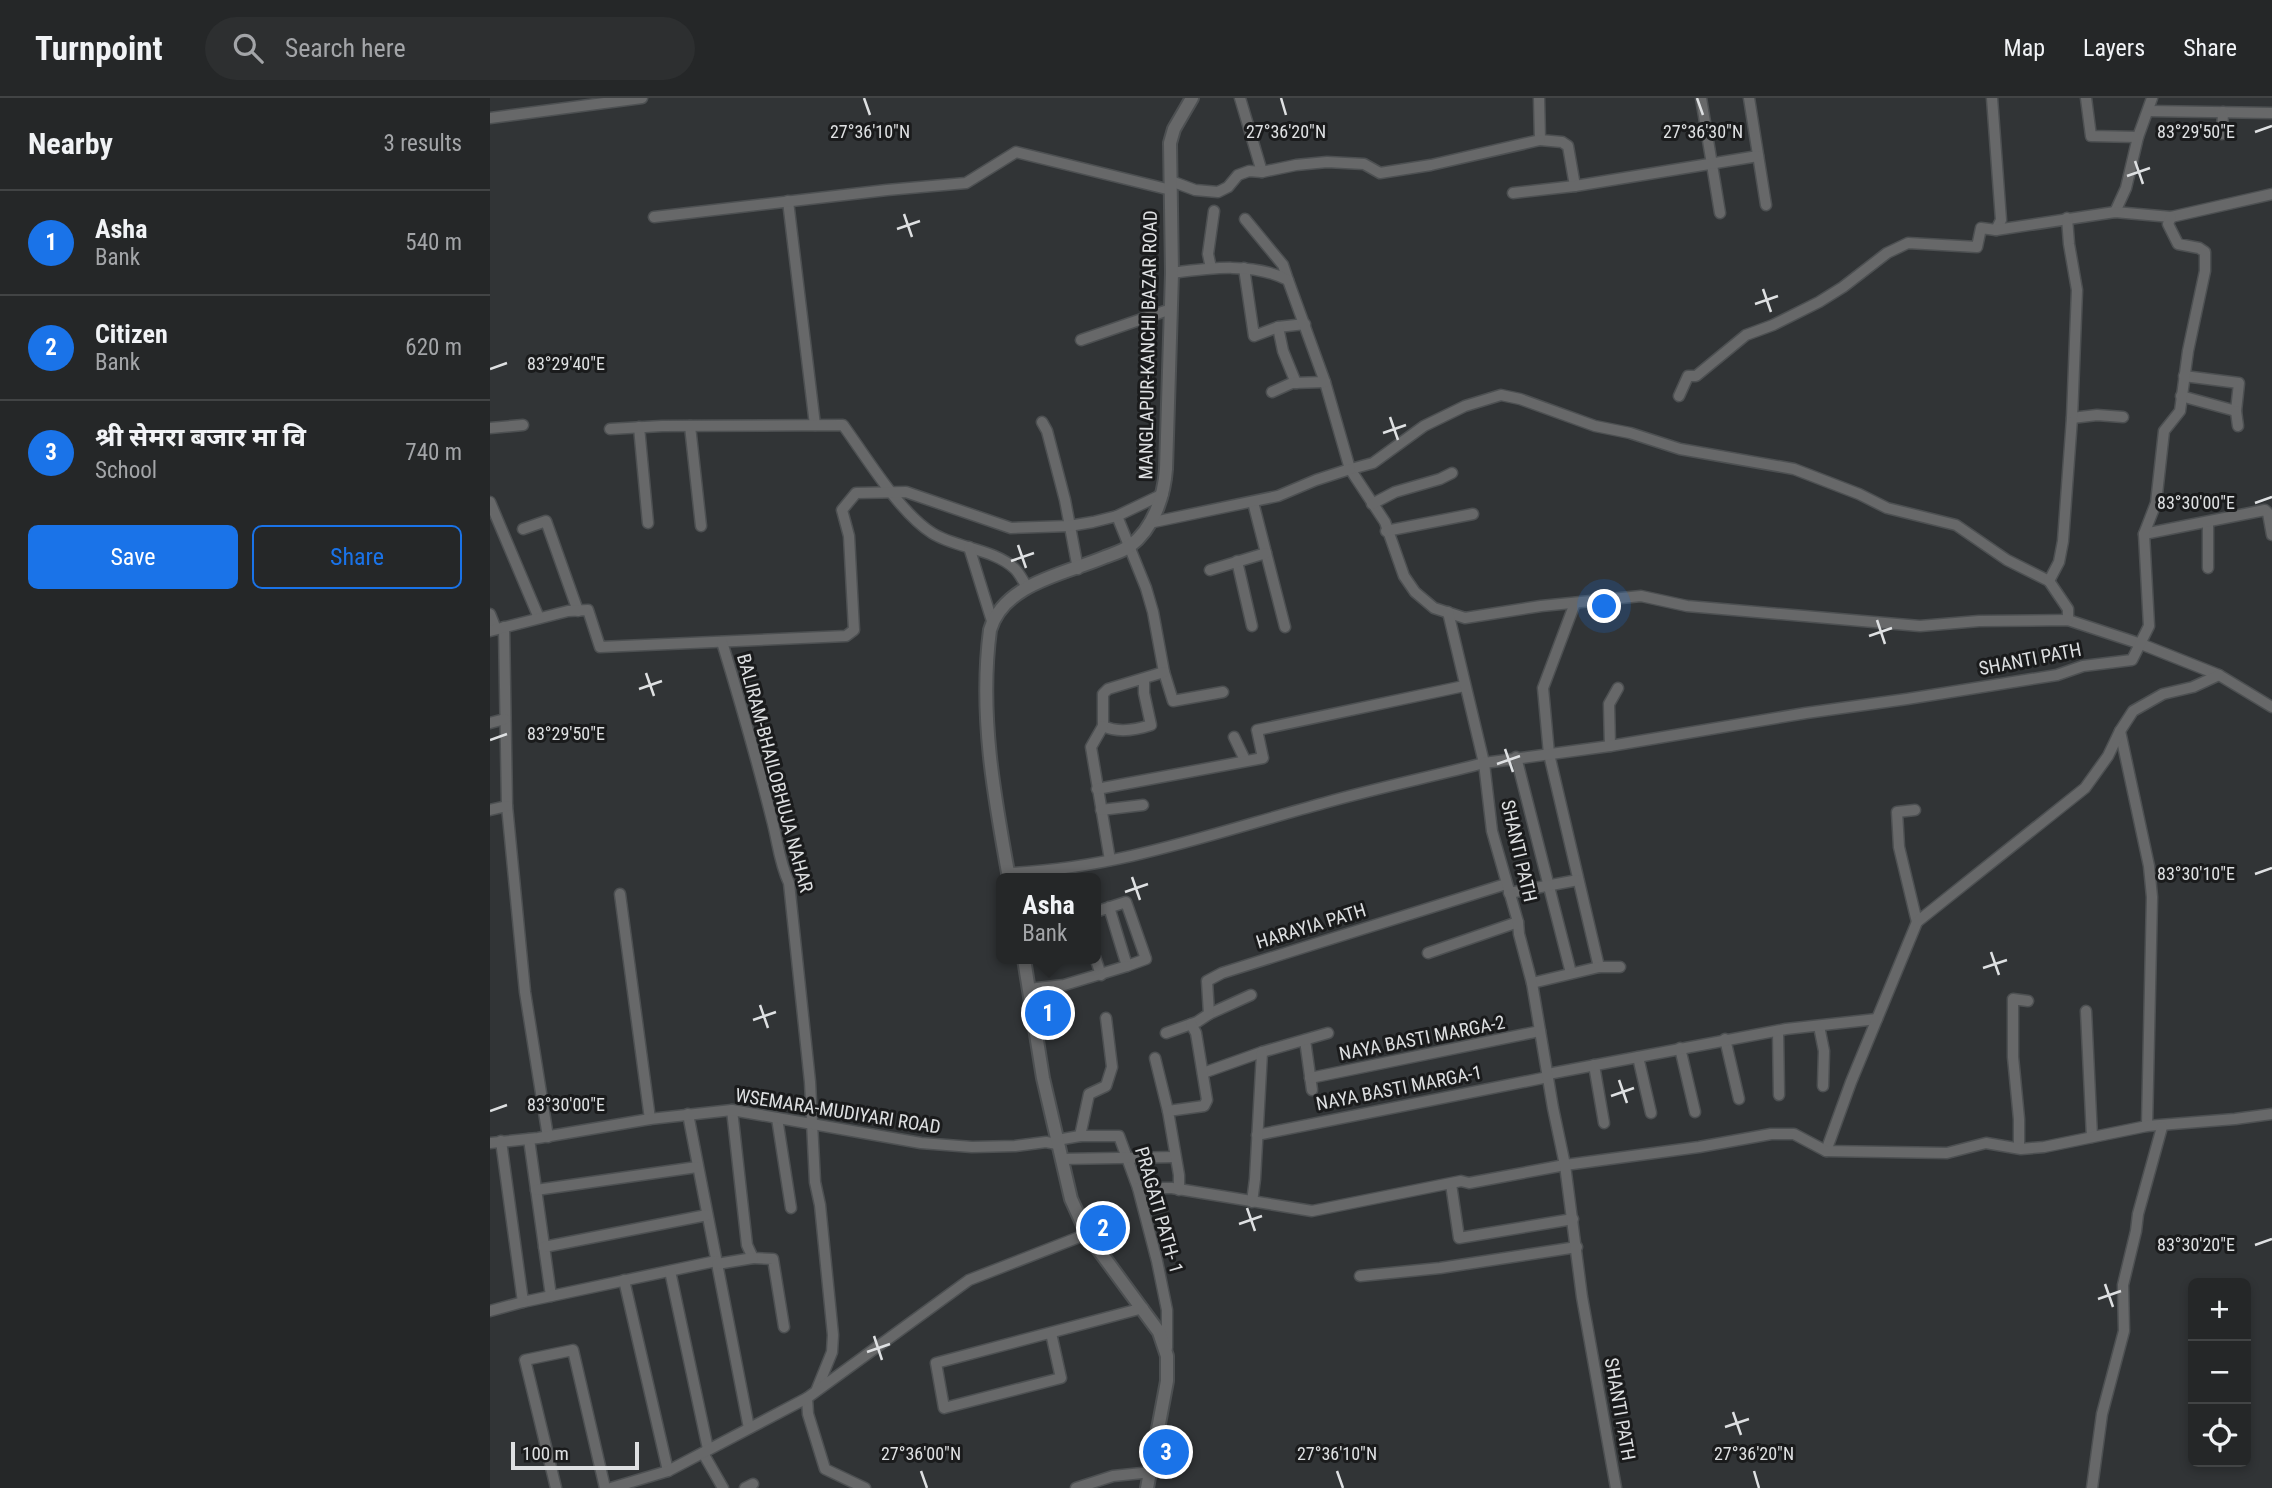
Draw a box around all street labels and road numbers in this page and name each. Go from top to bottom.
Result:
street label: MANGLAPUR-KANCHI BAZAR ROAD [1134,210,1162,480]
street label: SHANTI PATH [1977,638,2083,680]
street label: BALIRAM-BHAILOBHUJA NAHAR [732,651,818,895]
street label: SHANTI PATH [1496,798,1542,904]
street label: HARAYIA PATH [1253,898,1369,954]
street label: NAYA BASTI MARGA-2 [1337,1011,1507,1065]
street label: NAYA BASTI MARGA-1 [1314,1061,1484,1115]
street label: WSEMARA-MUDIYARI ROAD [734,1083,942,1139]
street label: PRAGATI PATH- 1 [1130,1144,1188,1276]
street label: SHANTI PATH [1600,1356,1640,1462]

